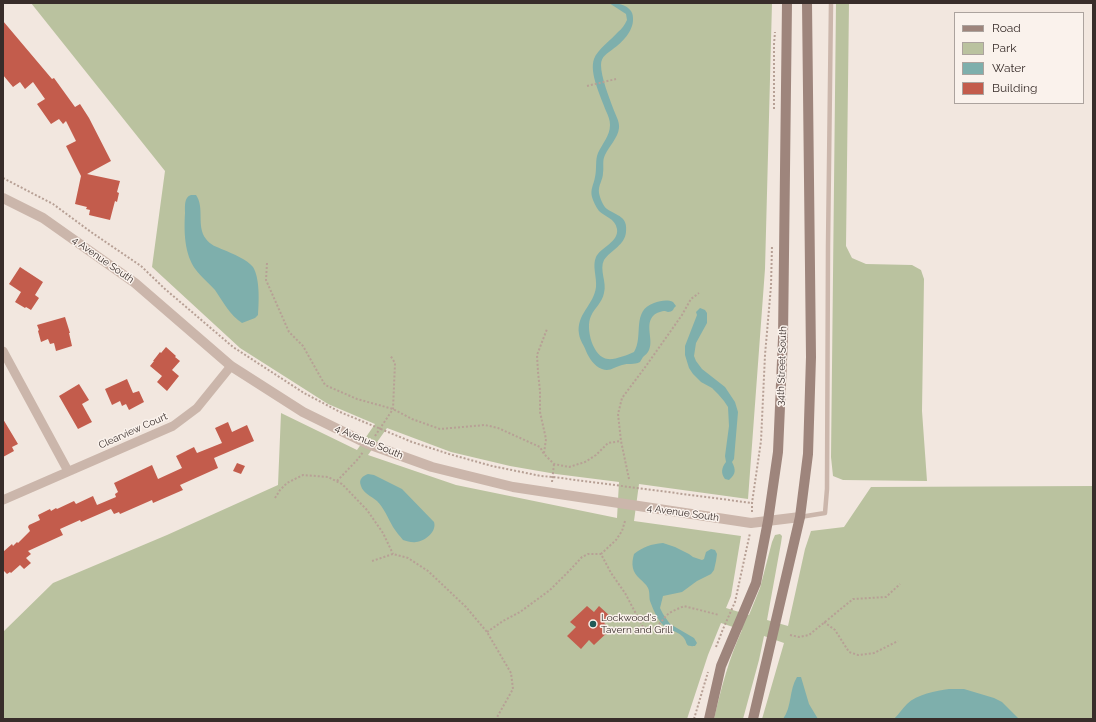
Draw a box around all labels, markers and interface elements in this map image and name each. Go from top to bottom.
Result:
legend [954,12,1084,104]
text: Road [992,21,1021,35]
text: Park [992,41,1017,55]
text: Water [992,61,1026,75]
text: Building [992,81,1038,95]
street label: 4 Avenue South [70,234,136,286]
street label: 34th Street South [775,326,789,406]
street label: Clearview Court [97,410,169,452]
street label: 4 Avenue South [333,422,405,462]
street label: 4 Avenue South [646,502,720,524]
place label: Lockwood's Tavern and Grill [601,612,673,636]
marker: Lockwood's Tavern and Grill [588,619,598,629]

